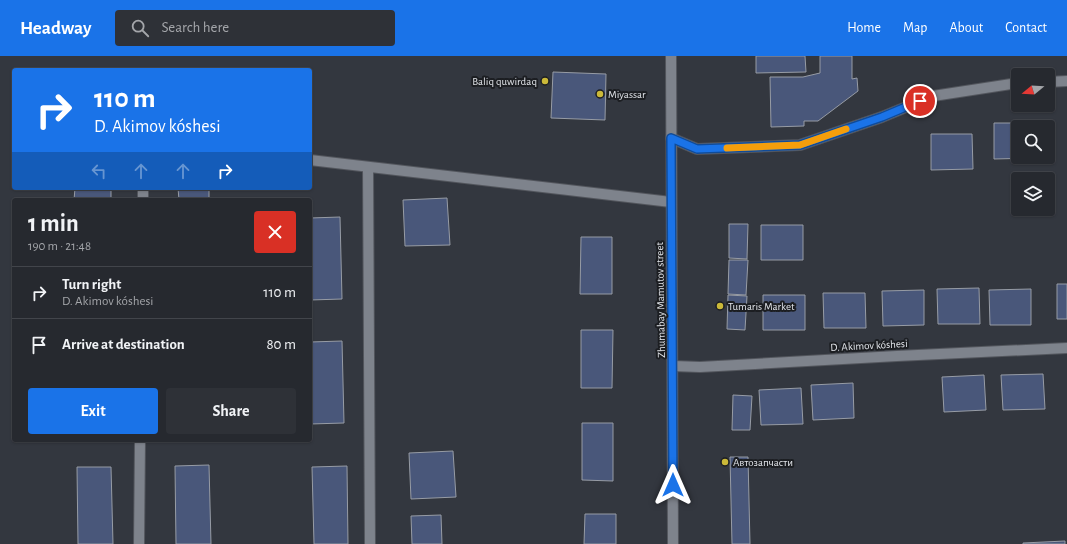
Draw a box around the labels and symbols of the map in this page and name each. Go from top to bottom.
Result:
north arrow [1011,68,1055,112]
place label: Baliq quwirdaq [472,76,537,87]
marker: Baliq quwirdaq [540,76,550,86]
pin [903,84,937,118]
marker: Miyassar [595,89,605,99]
place label: Miyassar [608,89,646,100]
street label: Zhumabay Mamutov street [654,242,667,358]
marker: Tumaris Market [715,301,725,311]
place label: Tumaris Market [728,301,795,312]
street label: D. Akimov kóshesi [830,338,908,353]
marker: Автозапчасти [720,457,730,467]
place label: Автозапчасти [733,457,793,468]
position arrow [652,464,694,506]

